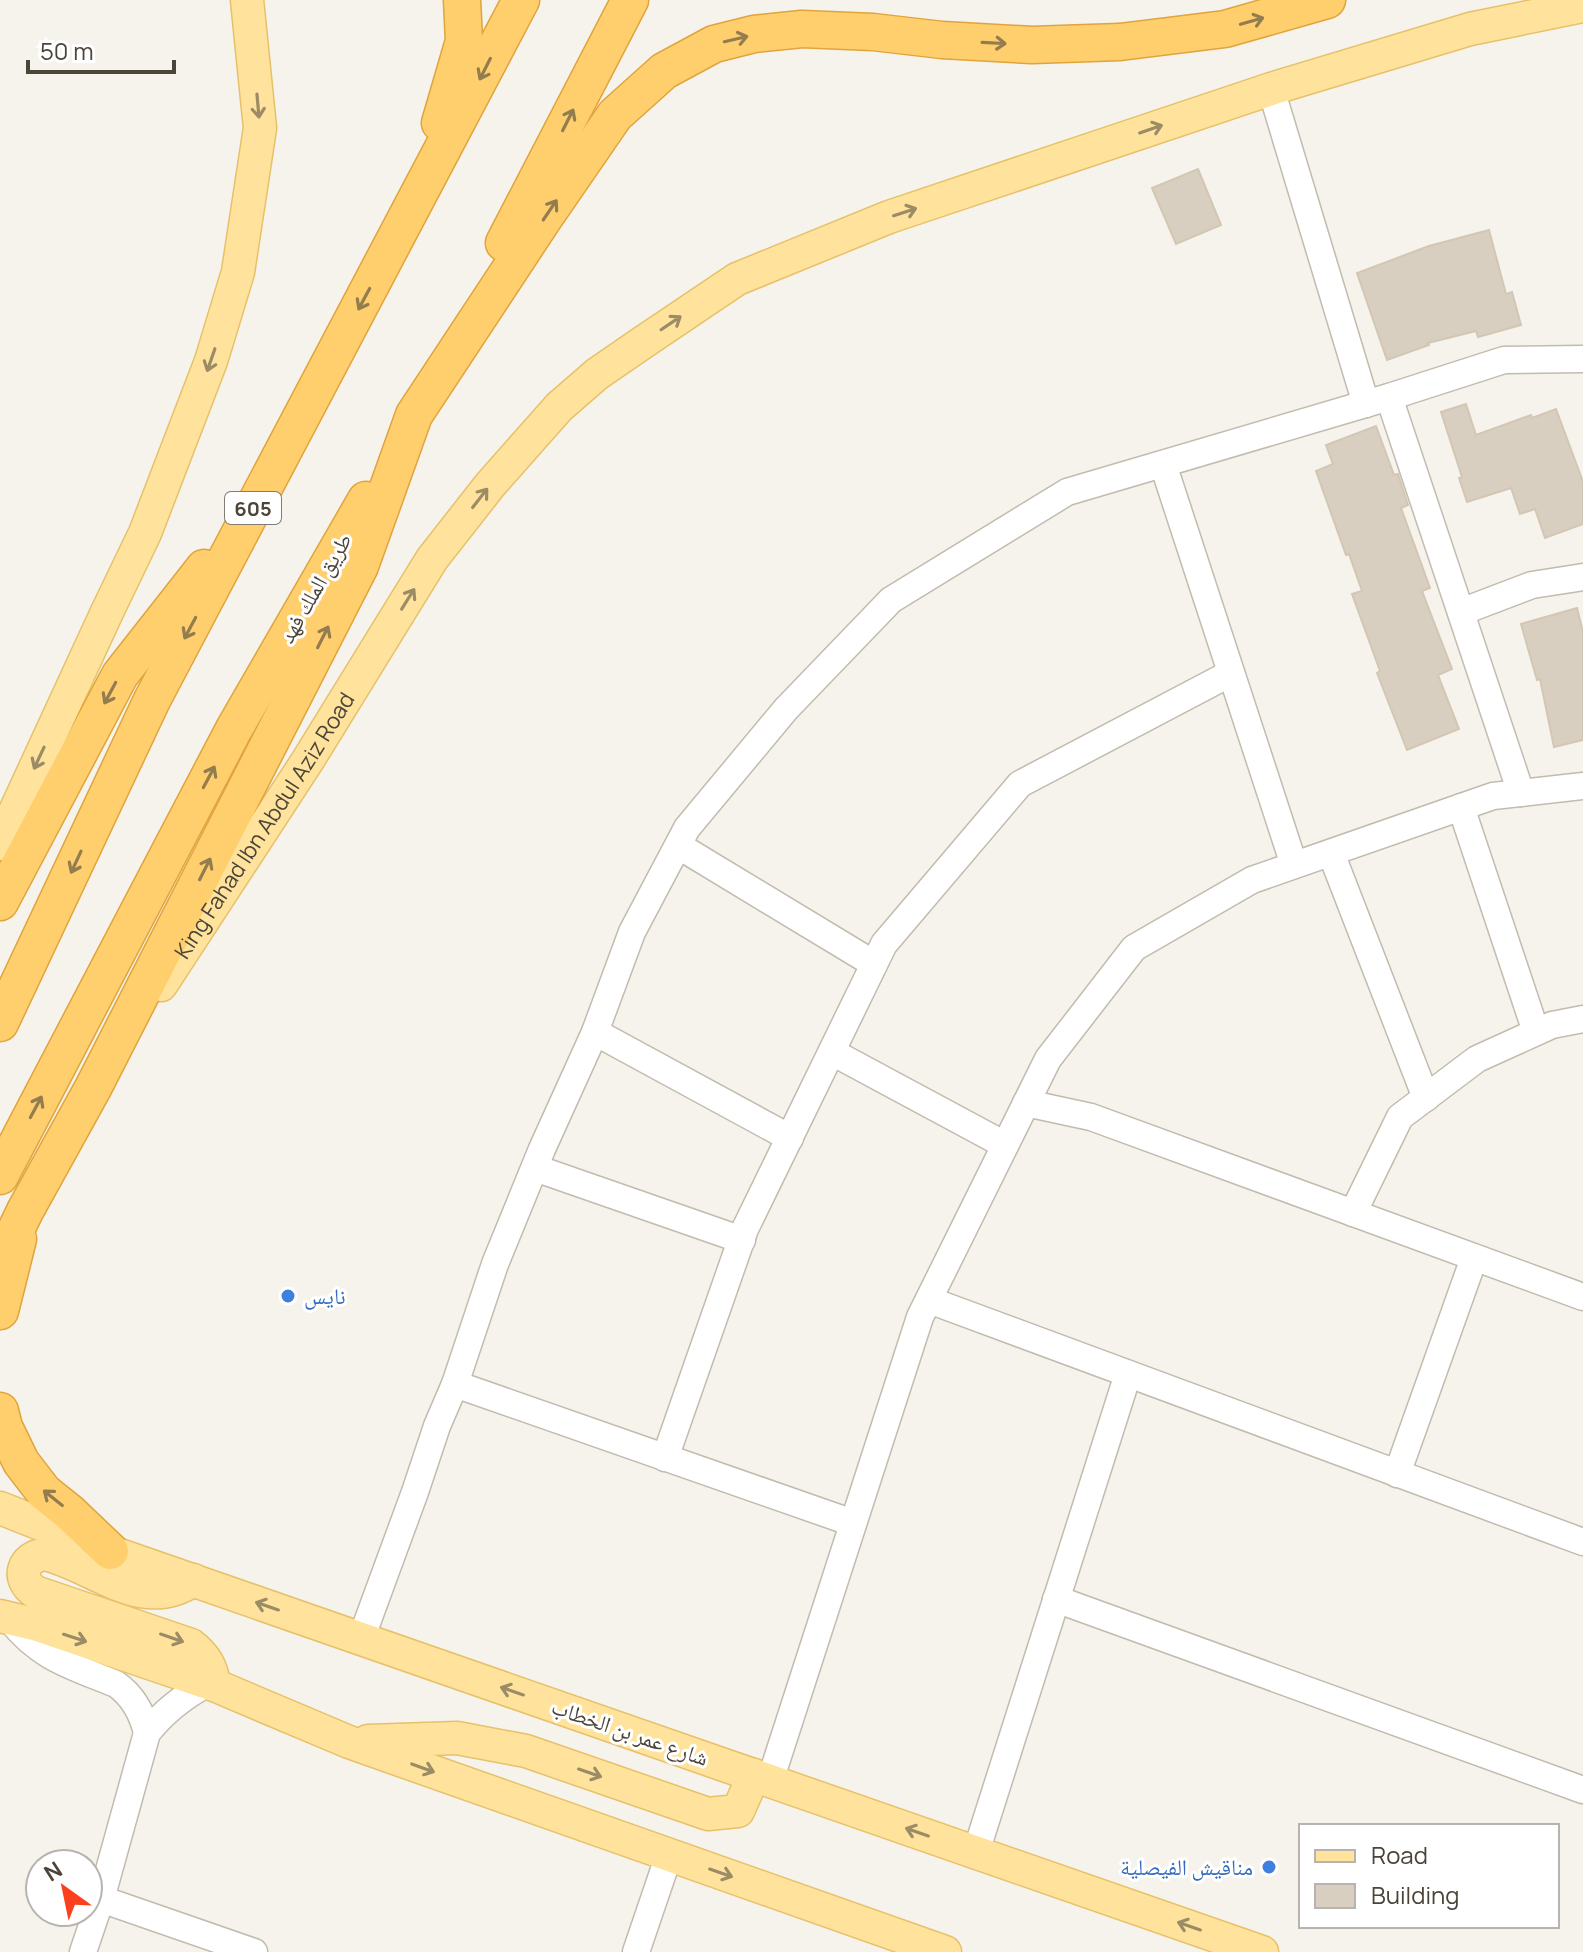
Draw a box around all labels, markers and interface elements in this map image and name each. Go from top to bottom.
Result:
one-way arrow [1239,13,1265,28]
scale bar [28,24,174,74]
one-way arrow [722,30,748,45]
text: 50 m [40,34,94,67]
one-way arrow [981,35,1007,50]
one-way arrow [477,57,493,81]
one-way arrow [250,92,265,118]
one-way arrow [560,109,576,133]
one-way arrow [1139,121,1164,136]
one-way arrow [542,199,558,221]
one-way arrow [892,203,917,218]
one-way arrow [355,287,371,311]
one-way arrow [660,315,682,332]
one-way arrow [203,347,218,372]
one-way arrow [472,487,489,509]
road number: 605 [225,492,281,524]
street label: طريق الملك فهد [271,527,359,649]
one-way arrow [400,588,416,611]
one-way arrow [182,616,198,640]
one-way arrow [316,626,332,650]
one-way arrow [102,681,118,705]
street label: King Fahad Ibn Abdul Aziz Road [167,687,361,965]
one-way arrow [31,746,46,770]
one-way arrow [201,766,217,790]
one-way arrow [68,850,83,874]
one-way arrow [198,857,213,881]
one-way arrow [29,1096,45,1119]
place label: نايس [304,1281,346,1311]
marker: نايس [279,1287,297,1305]
one-way arrow [43,1489,63,1507]
one-way arrow [255,1598,280,1612]
one-way arrow [62,1631,87,1646]
one-way arrow [160,1631,185,1646]
one-way arrow [500,1683,525,1698]
street label: شارع عمر بن الخطاب [548,1691,712,1773]
one-way arrow [410,1762,435,1776]
one-way arrow [577,1767,602,1782]
one-way arrow [904,1823,929,1838]
legend [1299,1824,1559,1928]
text: Road [1371,1838,1428,1871]
north arrow [24,1848,104,1928]
place label: مناقيش الفيصلية [1120,1852,1253,1882]
text: N [38,1854,68,1888]
marker: مناقيش الفيصلية [1260,1858,1278,1876]
one-way arrow [708,1867,733,1881]
text: Building [1371,1878,1459,1911]
one-way arrow [1176,1918,1201,1933]

